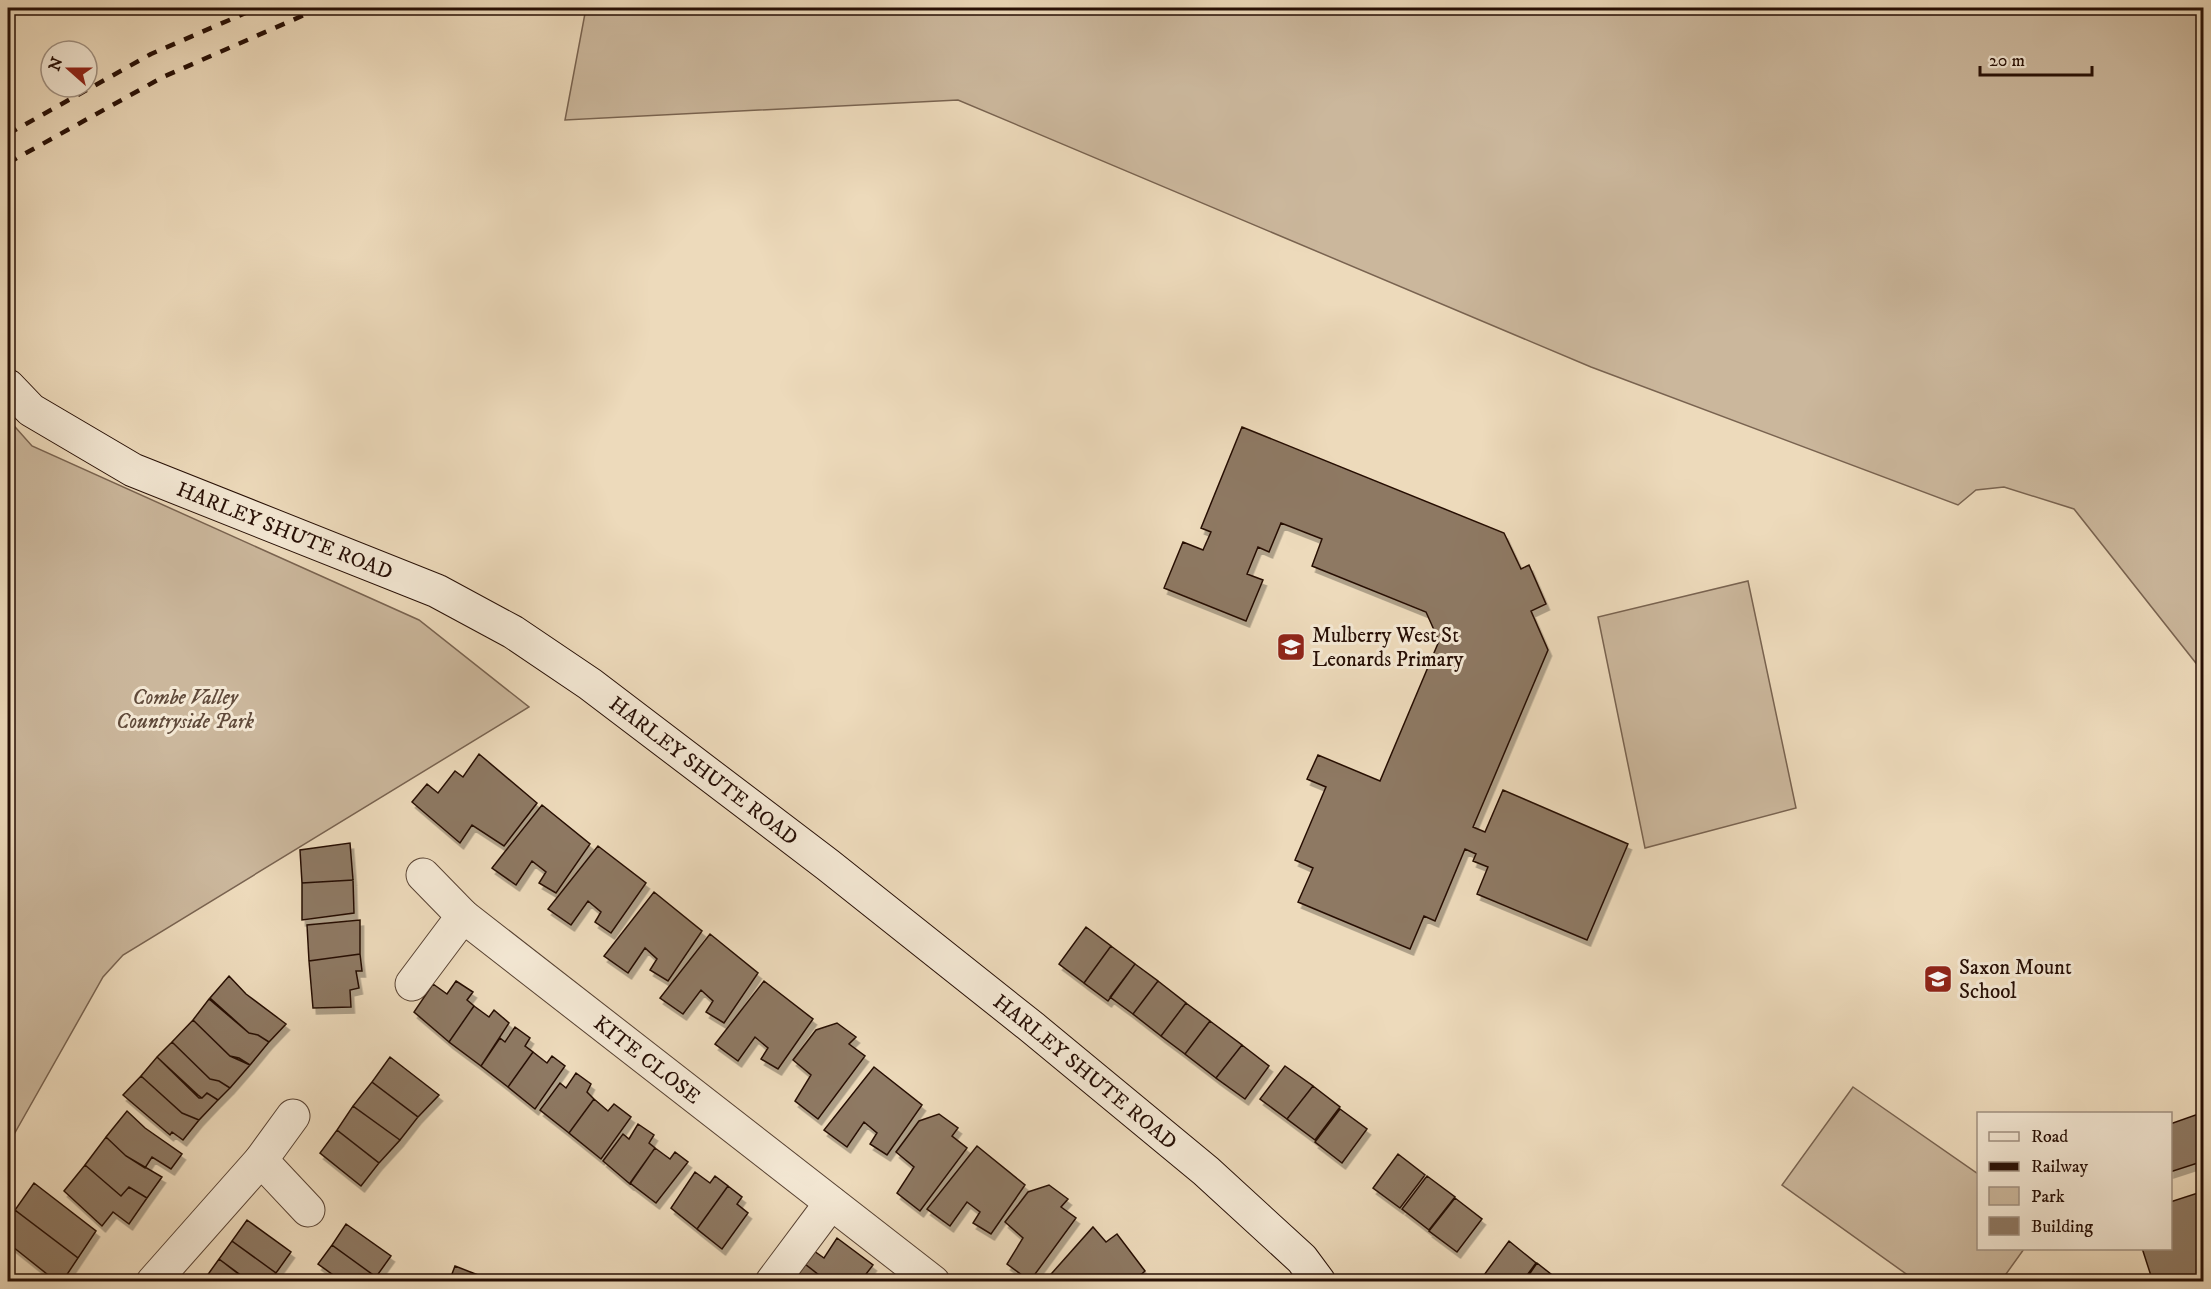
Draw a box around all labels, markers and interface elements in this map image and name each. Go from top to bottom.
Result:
north arrow [39,39,99,99]
scale bar [1980,39,2092,77]
text: 20 m [1989,50,2025,72]
text: N [44,54,68,74]
street label: HARLEY SHUTE ROAD [173,477,396,586]
place label: Mulberry West St Leonards Primary [1312,623,1465,673]
school or university icon: Mulberry West St Leonards Primary [1275,631,1307,663]
park label: Combe Valley Countryside Park [116,685,254,735]
street label: HARLEY SHUTE ROAD [604,691,803,851]
place label: Saxon Mount School [1959,955,2072,1005]
school or university icon: Saxon Mount School [1922,963,1954,995]
street label: HARLEY SHUTE ROAD [987,989,1182,1156]
street label: KITE CLOSE [588,1011,706,1110]
legend [1977,1112,2172,1250]
text: Road [2031,1126,2068,1148]
text: Railway [2031,1156,2089,1178]
text: Park [2031,1186,2065,1208]
text: Building [2031,1216,2093,1238]

